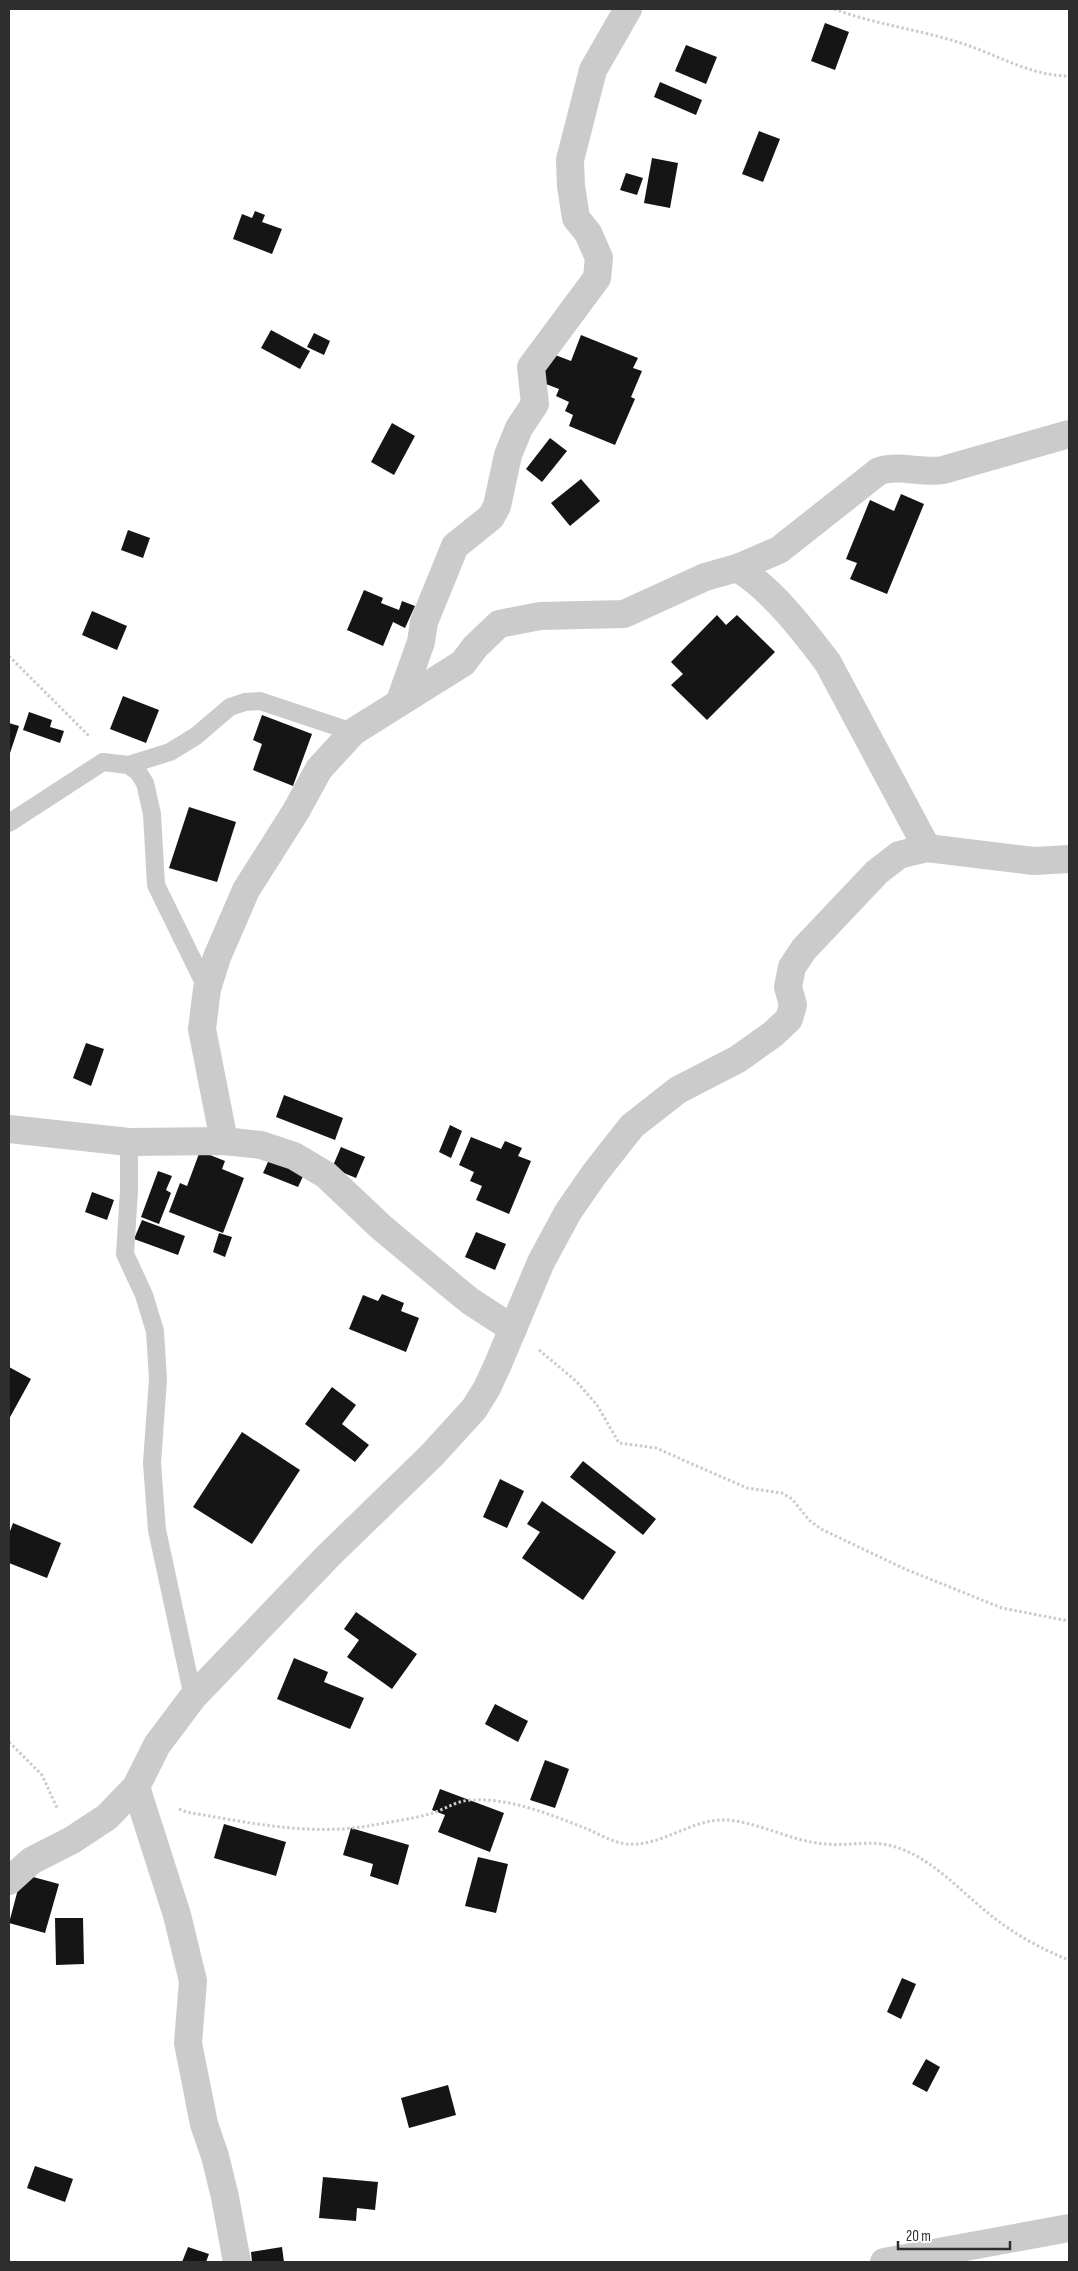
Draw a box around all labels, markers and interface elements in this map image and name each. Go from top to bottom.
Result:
scale bar [898,2218,1010,2250]
text: 20 m [906,2227,931,2246]

